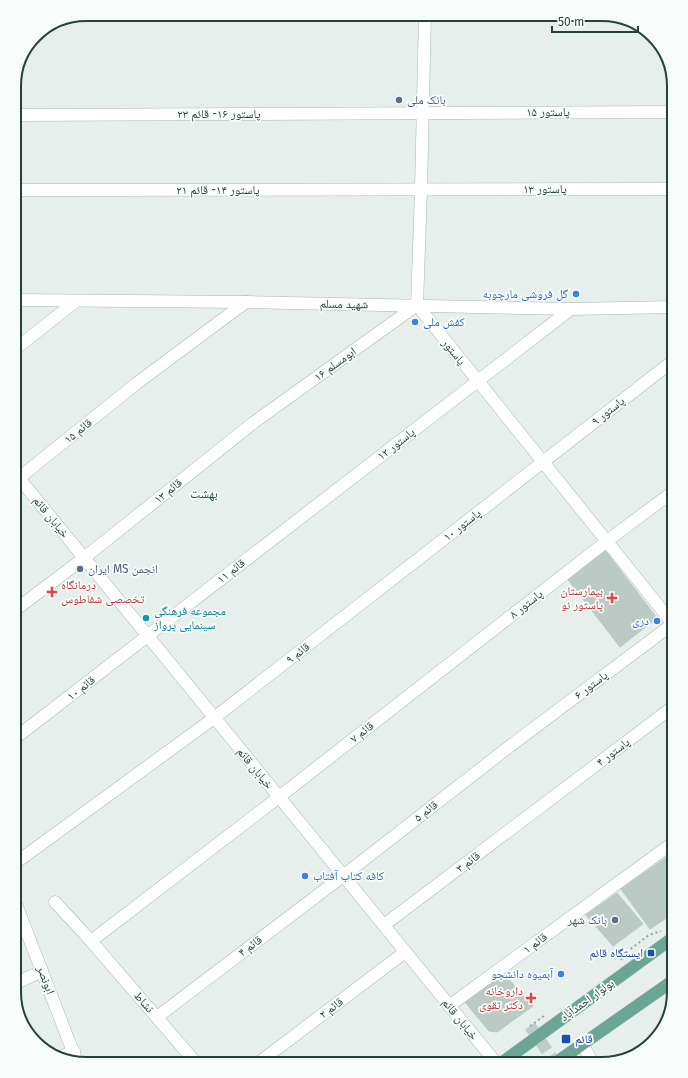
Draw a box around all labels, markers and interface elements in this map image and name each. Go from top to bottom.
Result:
scale bar [552,8,638,34]
text: 50 m [558,15,584,29]
place label: بانک ملی [407,93,446,107]
marker: بانک ملی [394,95,404,105]
street label: پاستور ۱۵ [526,105,570,119]
street label: پاستور ۱۶- قائم ۲۳ [177,107,261,122]
street label: پاستور ۱۳ [523,182,567,196]
street label: پاستور ۱۴- قائم ۲۱ [176,183,260,198]
place label: گل فروشی مارچوبه [483,287,568,301]
marker: گل فروشی مارچوبه [571,289,581,299]
street label: شهید مسلم [320,297,368,312]
place label: کفش ملی [423,315,465,329]
marker: کفش ملی [410,317,420,327]
street label: پاستور [439,335,469,368]
street label: ابومسلم ۱۶ [311,344,359,385]
street label: پاستور ۹ [589,393,628,428]
street label: قائم ۱۵ [61,416,95,447]
street label: پاستور ۱۲ [375,425,418,463]
street label: قائم ۱۳ [151,476,185,507]
district label: بهشت [190,486,218,501]
street label: خیابان قائم [29,493,72,541]
street label: پاستور ۱۰ [441,506,484,544]
street label: قائم ۱۱ [214,556,248,587]
place label: ایران MS انجمن [88,562,158,576]
marker: ایران MS انجمن [75,564,85,574]
place label: درمانگاه تخصصی شفاطوس [61,578,145,606]
place label: بیمارستان پاستور نو [560,584,603,612]
marker: درمانگاه تخصصی شفاطوس [46,586,58,598]
street label: پاستور ۸ [507,586,546,621]
marker: بیمارستان پاستور نو [606,592,618,604]
place label: مجموعه فرهنگی سینمایی پرواز [153,604,226,632]
marker: مجموعه فرهنگی سینمایی پرواز [141,613,151,623]
place label: دری [632,614,649,628]
marker: دری [652,616,662,626]
street label: قائم ۹ [283,639,313,667]
street label: پاستور ۶ [572,668,611,702]
street label: قائم ۱۰ [64,673,98,704]
street label: قائم ۷ [347,718,377,746]
street label: پاستور ۴ [594,735,633,769]
street label: خیابان قائم [233,744,276,792]
street label: قائم ۵ [411,797,441,825]
street label: قائم ۳ [453,848,483,876]
place label: کافه کتاب آفتاب [313,869,384,883]
marker: کافه کتاب آفتاب [300,871,310,881]
place label: بانک شهر [567,913,607,927]
marker: بانک شهر [610,915,620,925]
street label: قائم ۱ [520,930,550,957]
street label: قائم ۴ [235,932,265,960]
place label: ایستگاه قائم [589,946,643,961]
marker: ایستگاه قائم [646,948,656,958]
street label: ابونصر [34,963,58,996]
place label: آبمیوه دانشجو [491,967,554,981]
marker: آبمیوه دانشجو [556,969,566,979]
street label: بولوار احمدآباد [557,976,617,1024]
place label: داروخانه دکتر تقوی [479,984,523,1012]
street label: نشاط [131,989,157,1015]
marker: داروخانه دکتر تقوی [526,993,536,1003]
street label: قائم ۲ [316,994,346,1022]
street label: خیابان قائم [438,995,481,1043]
place label: قائم [575,1032,593,1047]
marker: قائم [560,1033,572,1045]

